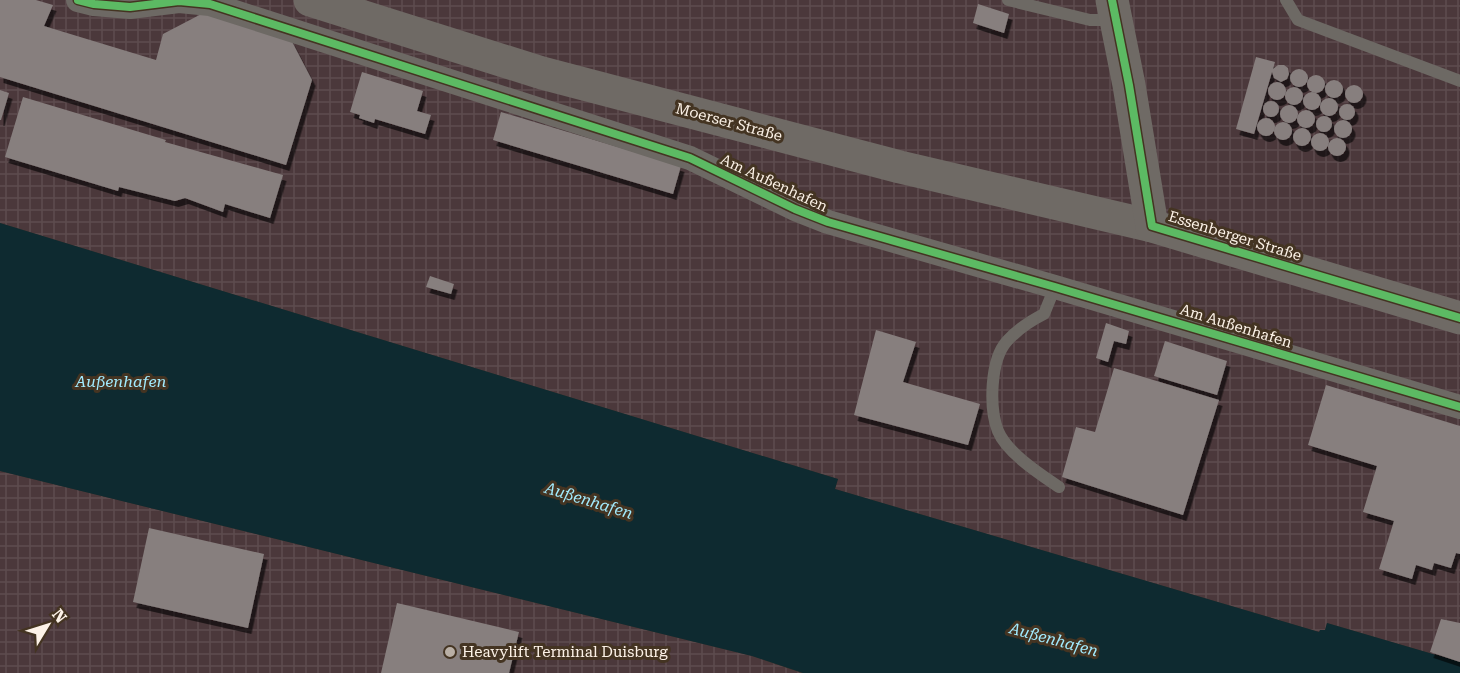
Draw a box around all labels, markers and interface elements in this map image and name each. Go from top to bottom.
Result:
street label: Moerser Straße [674,99,784,145]
street label: Am Außenhafen [718,150,831,216]
street label: Essenberger Straße [1166,207,1304,265]
street label: Am Außenhafen [1178,300,1295,352]
water label: Außenhafen [75,372,167,391]
water label: Außenhafen [542,478,635,523]
north arrow [18,595,78,655]
text: N [48,605,71,627]
water label: Außenhafen [1007,618,1100,660]
place label: Heavylift Terminal Duisburg [462,643,668,661]
marker: Heavylift Terminal Duisburg [443,645,457,659]

